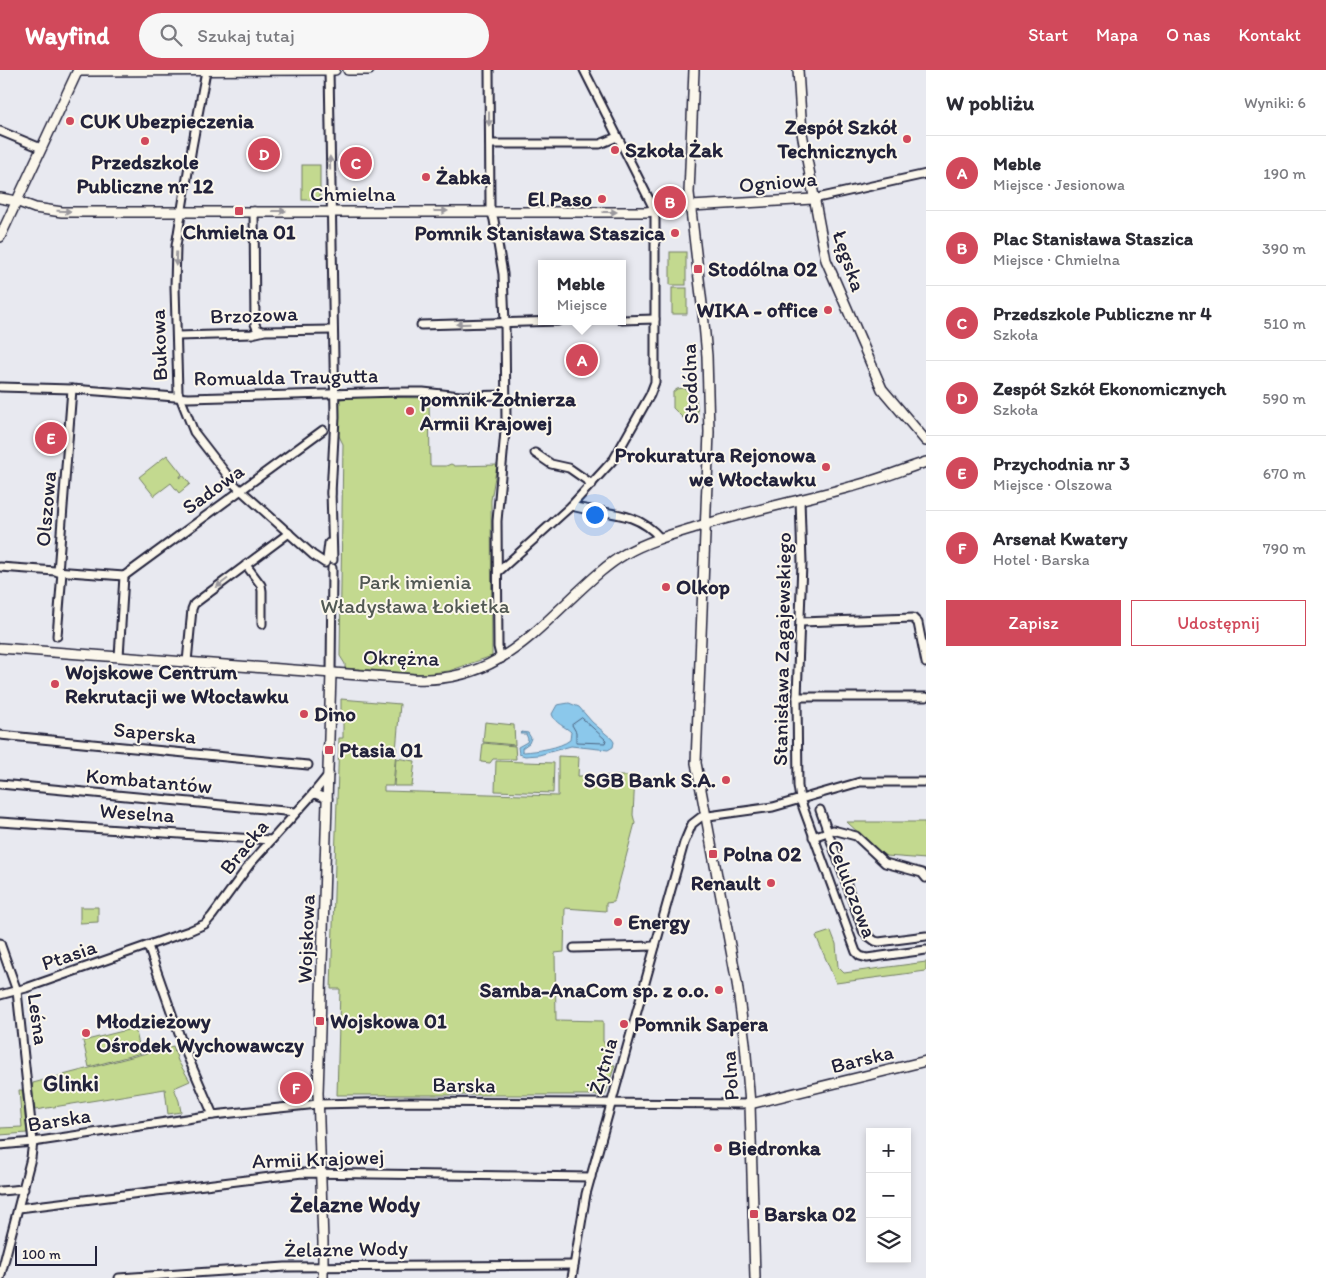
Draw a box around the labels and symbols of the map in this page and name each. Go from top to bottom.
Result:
place label: CUK Ubezpieczenia [80,108,255,134]
one-way arrow [486,111,494,127]
place label: Zespół Szkół Technicznych [777,114,898,164]
marker: CUK Ubezpieczenia [64,115,76,127]
marker: Zespół Szkół Technicznych [901,133,913,145]
marker: Przedszkole Publiczne nr 12 [139,135,151,147]
pin: D [248,135,280,173]
place label: Szkoła Żak [625,137,724,162]
pin: C [340,144,372,182]
marker: Szkoła Żak [609,144,621,156]
place label: Przedszkole Publiczne nr 12 [76,149,214,198]
one-way arrow [326,154,334,170]
place label: Żabka [436,164,492,189]
street label: Ogniowa [738,166,818,197]
marker: Żabka [420,171,432,183]
street label: Chmielna [310,181,396,206]
pin: B [654,183,686,221]
place label: El Paso [527,186,592,211]
marker: El Paso [596,193,608,205]
marker: Chmielna 01 [233,205,245,217]
one-way arrow [56,207,72,215]
one-way arrow [271,207,287,215]
one-way arrow [433,207,449,215]
one-way arrow [602,208,618,216]
place label: Chmielna 01 [182,219,296,244]
place label: Pomnik Stanisława Staszica [415,220,666,245]
marker: Pomnik Stanisława Staszica [669,227,681,239]
street label: Łęgska [827,227,872,295]
one-way arrow [171,251,179,267]
place label: Stodólna 02 [708,256,817,281]
marker: Stodólna 02 [692,263,704,275]
place label: WIKA - office [697,297,818,322]
street label: Brzozowa [210,300,298,329]
marker: WIKA - office [822,304,834,316]
street label: Bukowa [145,309,172,381]
one-way arrow [455,320,471,328]
pin: A [566,341,598,379]
street label: Stodólna [676,343,703,425]
street label: Romualda Traugutta [194,362,378,391]
place label: pomnik Żołnierza Armii Krajowej [419,386,577,436]
marker: pomnik Żołnierza Armii Krajowej [404,405,416,417]
pin: E [35,419,67,457]
place label: Prokuratura Rejonowa we Włocławku [615,442,817,491]
street label: Sadowa [177,458,249,519]
marker: Prokuratura Rejonowa we Włocławku [820,461,832,473]
street label: Olszowa [30,470,61,548]
your location [582,502,608,528]
street label: Stanisława Zagajewskiego [767,532,796,766]
park label: Park imienia Władysława Łokietka [320,569,510,618]
place label: Olkop [676,574,730,600]
one-way arrow [215,578,229,588]
marker: Olkop [660,581,672,593]
street label: Okrężna [363,644,440,671]
place label: Wojskowe Centrum Rekrutacji we Włocławku [65,659,289,709]
marker: Wojskowe Centrum Rekrutacji we Włocławku [49,678,61,690]
place label: Dino [314,701,356,726]
marker: Dino [298,708,310,720]
street label: Saperska [113,716,198,749]
place label: Ptasia 01 [339,737,423,762]
marker: Ptasia 01 [323,744,335,756]
street label: Kombatantów [85,763,213,798]
place label: SGB Bank S.A. [584,767,716,792]
marker: SGB Bank S.A. [720,774,732,786]
street label: Weselna [99,797,176,828]
street label: Bracka [214,814,273,879]
street label: Celulozowa [822,836,883,941]
place label: Polna 02 [723,841,801,866]
marker: Polna 02 [707,848,719,860]
place label: Renault [691,870,761,895]
marker: Renault [765,877,777,889]
street label: Wojskowa [291,894,320,984]
place label: Energy [628,909,690,935]
marker: Energy [612,916,624,928]
street label: Ptasia [38,933,100,976]
place label: Samba-AnaCom sp. z o.o. [479,977,709,1003]
marker: Samba-AnaCom sp. z o.o. [713,984,725,996]
street label: Leśna [22,991,55,1047]
place label: Młodzieżowy Ośrodek Wychowawczy [96,1008,304,1058]
place label: Wojskowa 01 [330,1008,447,1034]
place label: Pomnik Sapera [634,1011,769,1037]
marker: Wojskowa 01 [314,1015,326,1027]
marker: Pomnik Sapera [618,1018,630,1030]
marker: Młodzieżowy Ośrodek Wychowawczy [80,1027,92,1039]
street label: Żytnia [583,1035,622,1097]
street label: Barska [828,1039,896,1078]
street label: Polna [715,1050,744,1102]
pin: F [280,1069,312,1107]
district label: Glinki [43,1070,99,1097]
street label: Barska [432,1071,496,1098]
street label: Barska [26,1102,92,1137]
place label: Biedronka [728,1135,822,1160]
marker: Biedronka [712,1142,724,1154]
street label: Armii Krajowej [251,1144,384,1173]
district label: Żelazne Wody [290,1191,421,1218]
place label: Barska 02 [764,1201,856,1226]
marker: Barska 02 [748,1208,760,1220]
street label: Żelazne Wody [284,1235,408,1262]
scale bar [15,1243,98,1266]

